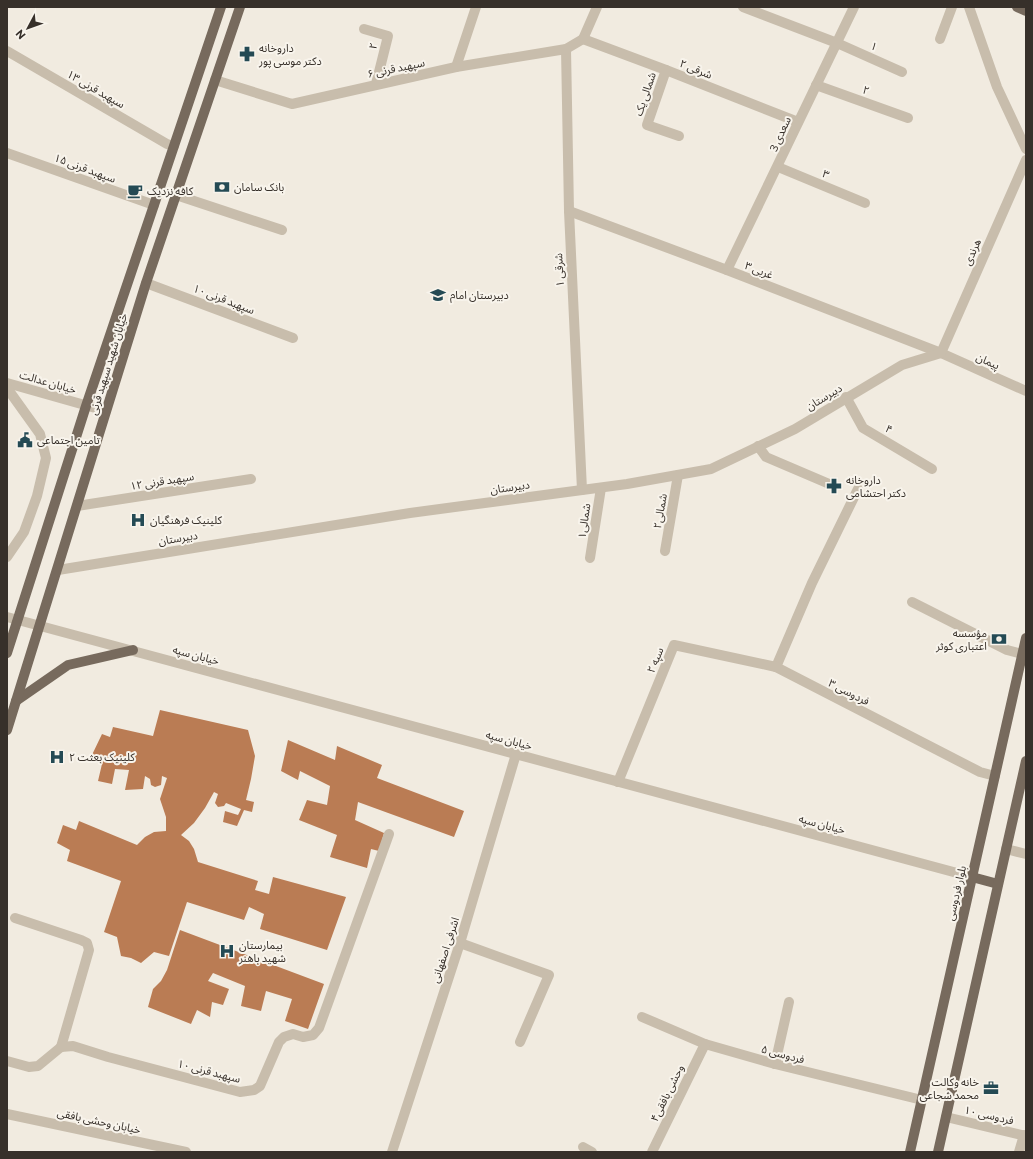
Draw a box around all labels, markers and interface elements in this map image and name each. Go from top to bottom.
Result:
north arrow [8,8,48,48]
text: N [12,28,28,42]
street label: ۱ [869,38,880,53]
place label: داروخانه دکتر موسی پور [258,41,322,69]
street label: ۲ [365,41,380,51]
pharmacy icon: داروخانه دکتر موسی پور [238,45,256,63]
street label: سپهبد قرنی ۶ [366,55,427,82]
street label: شرقی ۲ [678,56,715,82]
street label: سپهبد قرنی ۱۳ [64,67,128,112]
street label: شمالی یک [631,70,659,118]
street label: ۲ [861,82,871,97]
street label: سعدی 3 [766,114,794,154]
street label: سپهبد قرنی ۱۵ [52,150,118,187]
street label: ۳ [821,166,832,181]
bank icon: بانک سامان [213,178,231,196]
place label: بانک سامان [234,180,284,194]
cafe icon: کافه نزدیک [126,182,144,200]
place label: کافه نزدیک [147,184,194,198]
street label: هرندی [960,237,984,267]
street label: شرقی ۱ [551,252,567,287]
street label: ۳ غربی [743,258,775,282]
street label: سپهبد قرنی ۱۰ [191,281,257,318]
school or university icon: دبیرستان امام [429,286,447,304]
place label: دبیرستان امام [450,288,509,303]
street label: خیابان شهید سپهبد قرنی [86,311,131,417]
street label: پیمان [974,350,1002,373]
street label: خیابان عدالت [18,367,79,397]
street label: دبیرستان [803,381,845,413]
street label: ۴ [883,421,895,436]
public building icon: تامین اجتماعی [16,431,34,449]
place label: تامین اجتماعی [37,433,100,447]
street label: سپهبد قرنی ۱۲ [129,469,196,494]
place label: داروخانه دکتر احتشامی [846,473,906,500]
street label: دبیرستان [489,477,531,497]
pharmacy icon: داروخانه دکتر احتشامی [825,477,843,495]
street label: شمالی۲ [650,492,670,530]
street label: شمالی۱ [575,502,593,540]
hospital icon: کلینیک فرهنگیان [129,511,147,529]
place label: کلینیک فرهنگیان [150,513,222,527]
street label: دبیرستان [157,528,199,548]
place label: مؤسسه اعتباری کوثر [935,626,987,653]
bank icon: مؤسسه اعتباری کوثر [990,630,1008,648]
street label: خیابان سپه [171,642,221,669]
street label: سپه ۲ [644,645,668,675]
street label: فردوسی ۳ [826,676,872,708]
street label: خیابان سپه [484,727,534,754]
hospital icon: کلینیک بعثت ۲ [48,748,66,766]
place label: کلینیک بعثت ۲ [69,750,135,764]
street label: خیابان سپه [797,811,847,838]
street label: بلوار فردوسی [943,864,969,922]
street label: اشرفی اصفهانی [428,915,462,985]
place label: بیمارستان شهید باهنر [238,938,286,965]
hospital icon: بیمارستان شهید باهنر [218,942,236,960]
street label: فردوسی ۵ [760,1042,806,1067]
street label: سپهبد قرنی ۱۰ [176,1056,242,1087]
street label: وحشی بافقی۴ [647,1062,687,1124]
place label: خانه وکالت محمد شجاعی [919,1075,980,1102]
office icon: خانه وکالت محمد شجاعی [982,1079,1000,1097]
street label: فردوسی ۱۰ [963,1102,1015,1128]
street label: خیابان وحشی بافقی [56,1105,143,1137]

